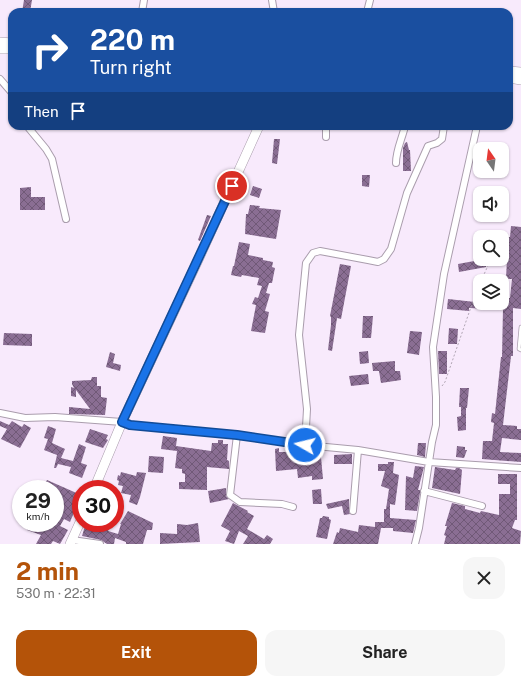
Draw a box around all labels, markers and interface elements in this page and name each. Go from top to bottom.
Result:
text: 220 m [90,23,175,56]
icon: right [24,24,76,76]
text: Turn right [90,57,172,78]
icon: arrive [67,100,89,122]
text: Then [24,103,59,120]
north arrow [473,142,509,178]
map controls [473,142,509,310]
pin [215,169,249,203]
icon: arrive [221,175,243,197]
button: sound [473,186,509,222]
button: search [473,230,509,266]
button: layers [473,274,509,310]
position arrow [284,424,326,466]
speed limit sign: 30 [72,480,124,532]
text: 29 [25,489,51,513]
text: km/h [26,510,50,522]
text: 2 min [16,557,79,585]
button: close [463,557,505,599]
text: 530 m · 22:31 [16,586,96,601]
button: Exit [16,630,257,676]
button: Share [265,630,505,676]

